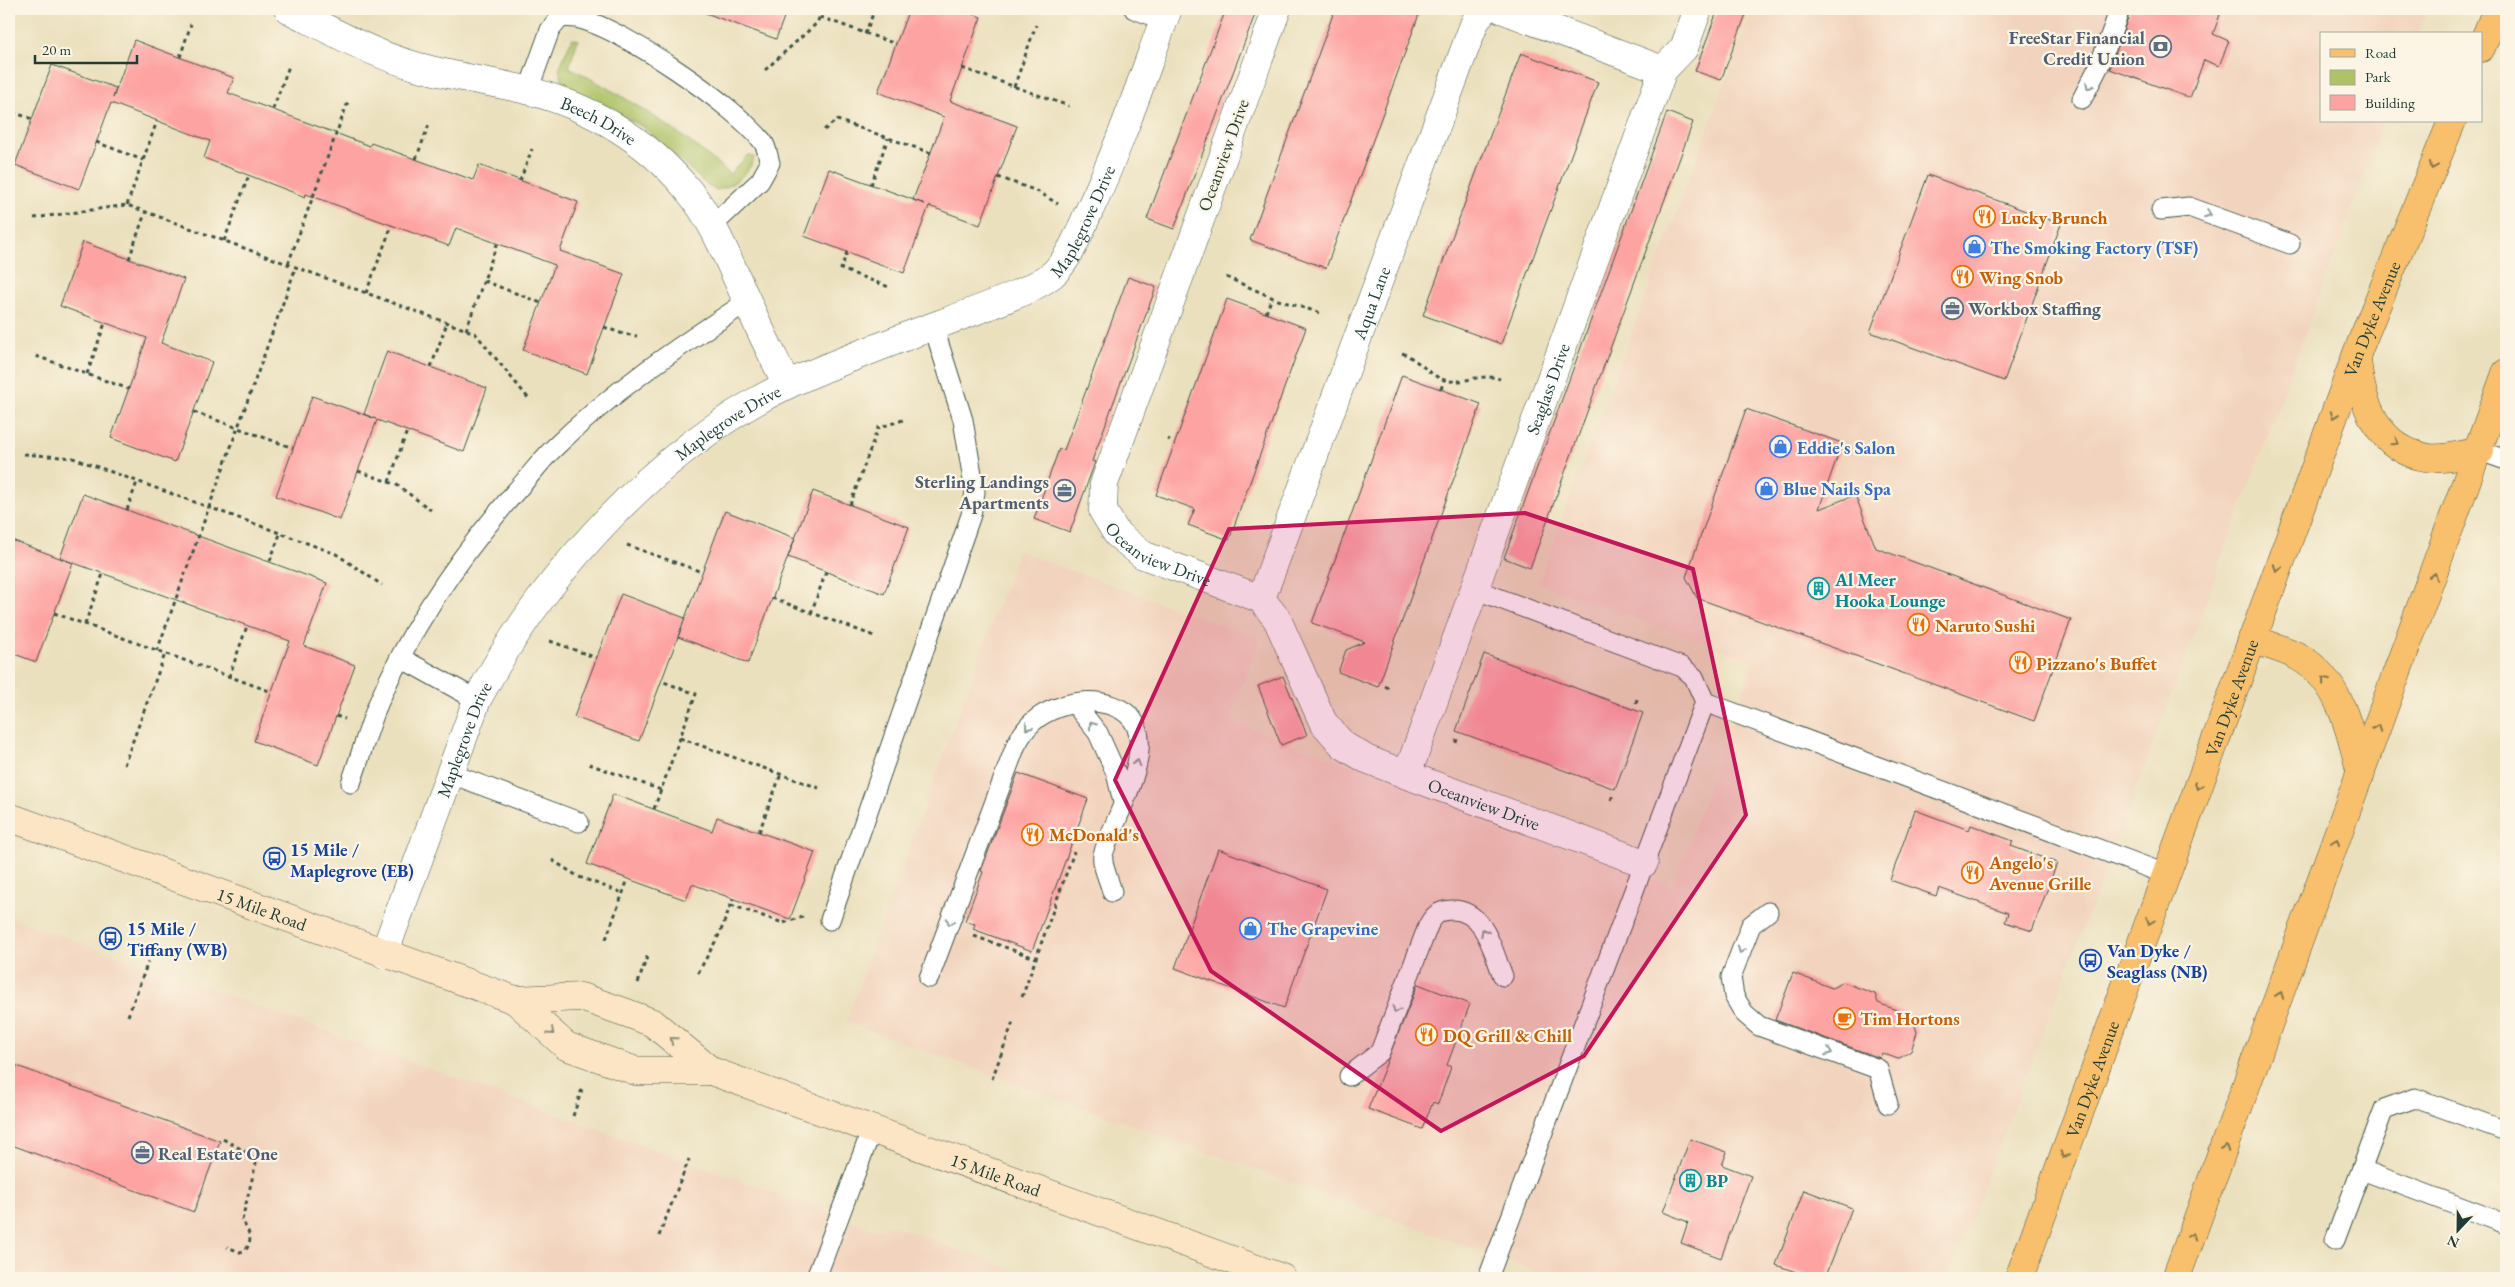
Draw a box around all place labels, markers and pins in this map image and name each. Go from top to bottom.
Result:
place label: FreeStar Financial Credit Union [2009,26,2145,70]
bank icon: FreeStar Financial Credit Union [2149,35,2173,59]
restaurant icon: Lucky Brunch [1973,205,1997,229]
place label: Lucky Brunch [2001,206,2108,229]
shop icon: The Smoking Factory (TSF) [1962,235,1986,259]
place label: The Smoking Factory (TSF) [1990,236,2198,259]
restaurant icon: Wing Snob [1951,265,1975,289]
place label: Wing Snob [1979,266,2063,289]
office icon: Workbox Staffing [1940,296,1964,320]
place label: Workbox Staffing [1968,297,2102,320]
shop icon: Eddie's Salon [1769,435,1793,459]
place label: Eddie's Salon [1797,436,1896,459]
place label: Sterling Landings Apartments [915,470,1049,514]
shop icon: Blue Nails Spa [1755,476,1779,500]
place label: Blue Nails Spa [1783,477,1891,500]
office icon: Sterling Landings Apartments [1053,479,1077,503]
place label: Al Meer Hooka Lounge [1834,568,1946,612]
building icon: Al Meer Hooka Lounge [1807,577,1831,601]
restaurant icon: Naruto Sushi [1907,613,1931,637]
place label: Naruto Sushi [1935,614,2036,637]
restaurant icon: Pizzano's Buffet [2008,651,2032,675]
place label: Pizzano's Buffet [2036,652,2157,675]
restaurant icon: McDonald's [1021,822,1045,846]
place label: McDonald's [1049,823,1139,846]
place label: 15 Mile / Maplegrove (EB) [290,838,414,882]
bus stop icon: 15 Mile / Maplegrove (EB) [262,847,286,871]
place label: Angelo's Avenue Grille [1988,851,2092,895]
restaurant icon: Angelo's Avenue Grille [1961,860,1985,884]
shop icon: The Grapevine [1239,916,1263,940]
place label: 15 Mile / Tiffany (WB) [127,917,227,961]
place label: The Grapevine [1267,917,1379,940]
bus stop icon: 15 Mile / Tiffany (WB) [99,926,123,950]
place label: Van Dyke / Seaglass (NB) [2107,939,2208,983]
bus stop icon: Van Dyke / Seaglass (NB) [2079,948,2103,972]
cafe icon: Tim Hortons [1832,1006,1856,1030]
place label: Tim Hortons [1860,1007,1960,1030]
restaurant icon: DQ Grill & Chill [1415,1023,1439,1047]
place label: DQ Grill & Chill [1443,1024,1572,1047]
office icon: Real Estate One [130,1141,154,1165]
place label: Real Estate One [158,1142,278,1165]
building icon: BP [1678,1168,1702,1192]
place label: BP [1706,1169,1728,1192]

